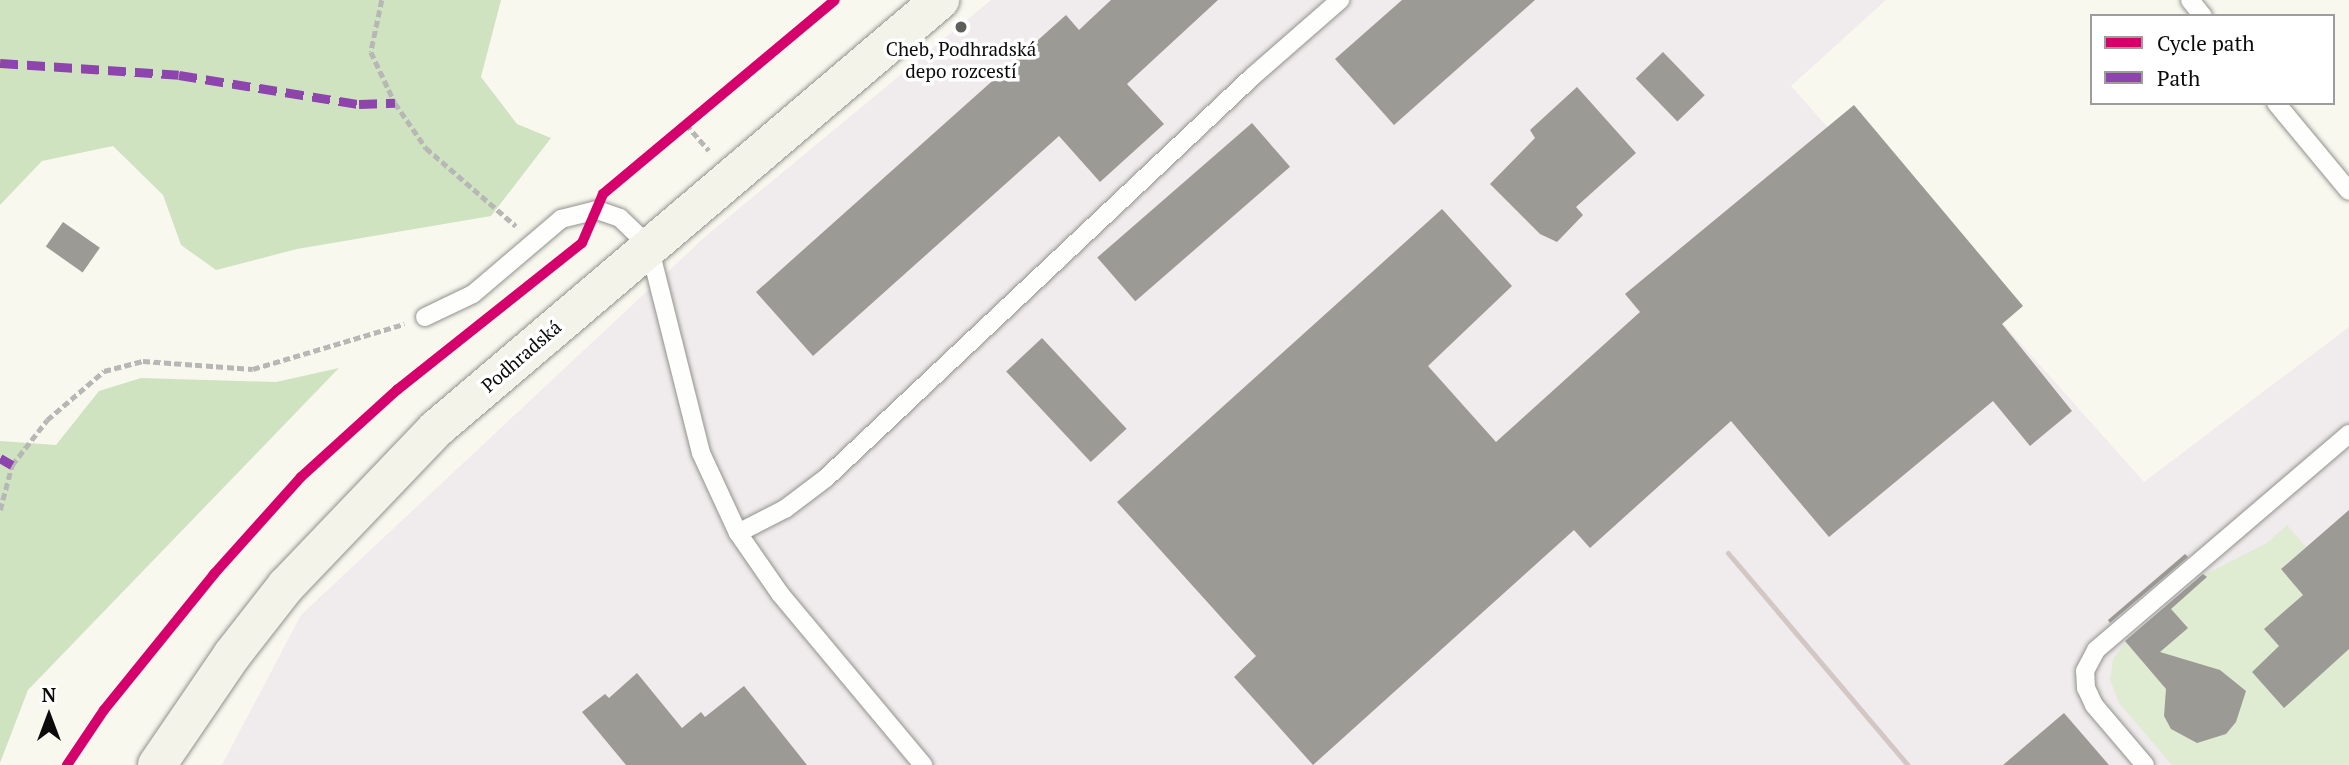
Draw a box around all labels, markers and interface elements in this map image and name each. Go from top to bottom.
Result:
legend [2090,14,2335,105]
marker: Cheb, Podhradská depo rozcestí [953,19,969,35]
text: Cycle path [2157,29,2255,57]
place label: Cheb, Podhradská depo rozcestí [885,38,1037,82]
text: Path [2157,64,2200,92]
street label: Podhradská [477,315,565,397]
north arrow [14,681,84,751]
text: N [42,682,56,707]

